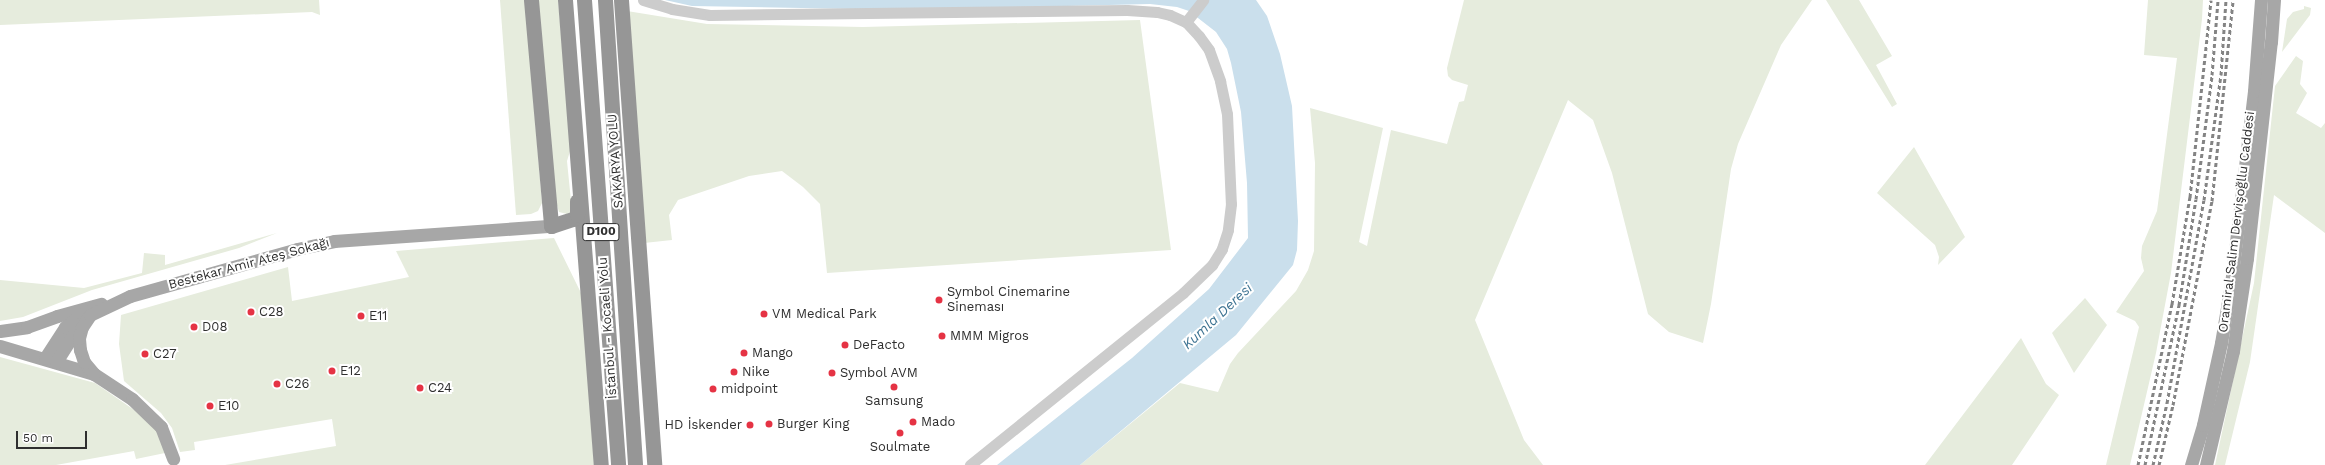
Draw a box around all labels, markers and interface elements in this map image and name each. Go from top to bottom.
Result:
street label: Oramiral Salim Dervişoğllu Caddesi [2216,110,2258,334]
street label: SAKARYA YOLU [605,113,627,209]
road number: D100 [582,222,620,242]
street label: Bestekar Amir Ateş Sokağı [166,235,332,293]
street label: İstanbul - Kocaeli Yolu [595,256,621,400]
water label: Kumla Deresi [1179,279,1255,353]
place label: Symbol Cinemarine Sineması [947,285,1070,316]
marker: Symbol Cinemarine Sineması [934,295,944,305]
place label: C28 [259,304,284,320]
place label: VM Medical Park [772,306,877,322]
marker: C28 [246,307,256,317]
place label: E11 [369,308,387,324]
marker: VM Medical Park [759,309,769,319]
marker: E11 [356,311,366,321]
place label: D08 [202,319,227,335]
marker: D08 [189,322,199,332]
place label: MMM Migros [950,328,1029,344]
marker: MMM Migros [937,331,947,341]
place label: DeFacto [853,337,905,353]
marker: DeFacto [840,340,850,350]
place label: Mango [752,345,793,361]
place label: C27 [153,346,177,362]
marker: Mango [739,348,749,358]
marker: C27 [140,349,150,359]
place label: E12 [340,363,361,379]
place label: Nike [742,364,770,380]
place label: Symbol AVM [840,365,919,381]
marker: E12 [327,366,337,376]
marker: Nike [729,367,739,377]
marker: Symbol AVM [827,368,837,378]
place label: C26 [285,376,309,392]
marker: C26 [272,379,282,389]
place label: C24 [428,380,452,396]
place label: midpoint [721,381,778,397]
marker: Samsung [889,382,899,392]
marker: C24 [415,383,425,393]
marker: midpoint [708,384,718,394]
place label: Samsung [865,393,923,409]
place label: E10 [218,398,239,414]
marker: E10 [205,401,215,411]
place label: Mado [921,414,955,430]
place label: Burger King [777,416,850,432]
place label: HD İskender [664,417,742,433]
marker: Mado [908,417,918,427]
marker: Burger King [764,419,774,429]
marker: HD İskender [745,420,755,430]
scale bar [18,423,89,449]
marker: Soulmate [895,428,905,438]
text: 50 m [23,431,53,445]
place label: Soulmate [870,439,930,455]

